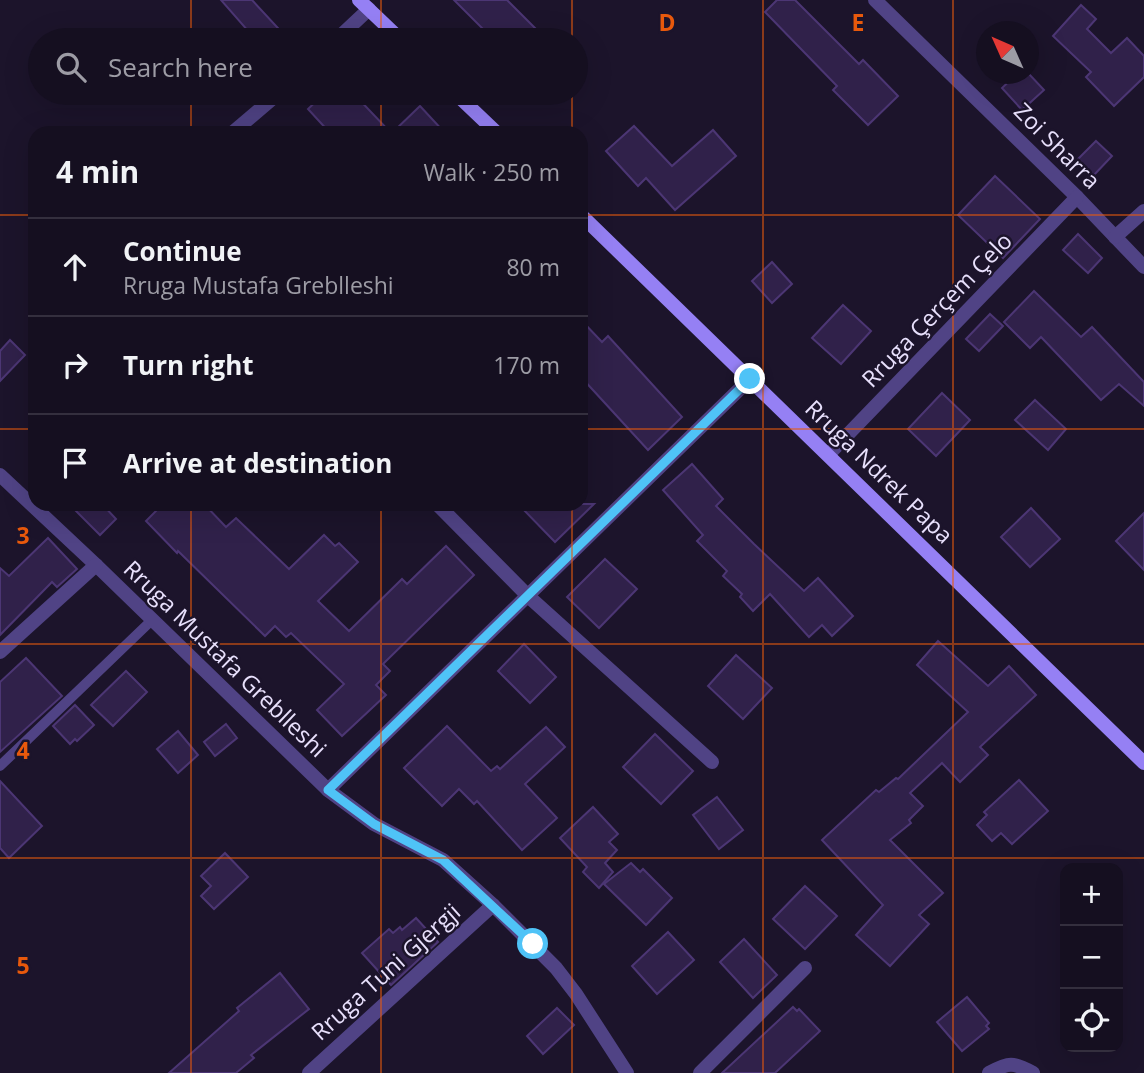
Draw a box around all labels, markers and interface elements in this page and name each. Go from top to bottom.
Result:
text: D [658,6,676,38]
text: E [852,6,864,38]
north arrow [976,21,1039,84]
search box [28,28,588,105]
icon: search [52,48,90,86]
text: Search here [108,49,253,85]
street label: Zoi Sharra [1008,95,1108,195]
text: 4 min [56,151,139,192]
text: Walk · 250 m [423,156,560,188]
street label: Rruga Çerçem Çelo [854,225,1019,394]
text: Continue [123,233,242,269]
icon: ahead [56,248,94,286]
text: 80 m [506,251,560,283]
text: Rruga Mustafa Greblleshi [123,269,394,301]
icon: right [56,346,94,384]
text: Turn right [123,347,254,383]
text: 170 m [493,349,560,381]
route end [734,363,765,394]
street label: Rruga Ndrek Papa [799,392,961,550]
icon: arrive [56,444,94,482]
text: Arrive at destination [123,445,392,481]
text: 3 [16,519,30,551]
street label: Rruga Mustafa Greblleshi [117,553,334,764]
text: 4 [16,734,30,766]
map controls [1060,863,1123,1052]
button: + [1060,863,1123,926]
street label: Rruga Tuni Gjergji [304,896,467,1047]
button: − [1060,926,1123,989]
route start [517,928,548,959]
text: 5 [16,949,30,981]
button: locate [1060,989,1123,1052]

